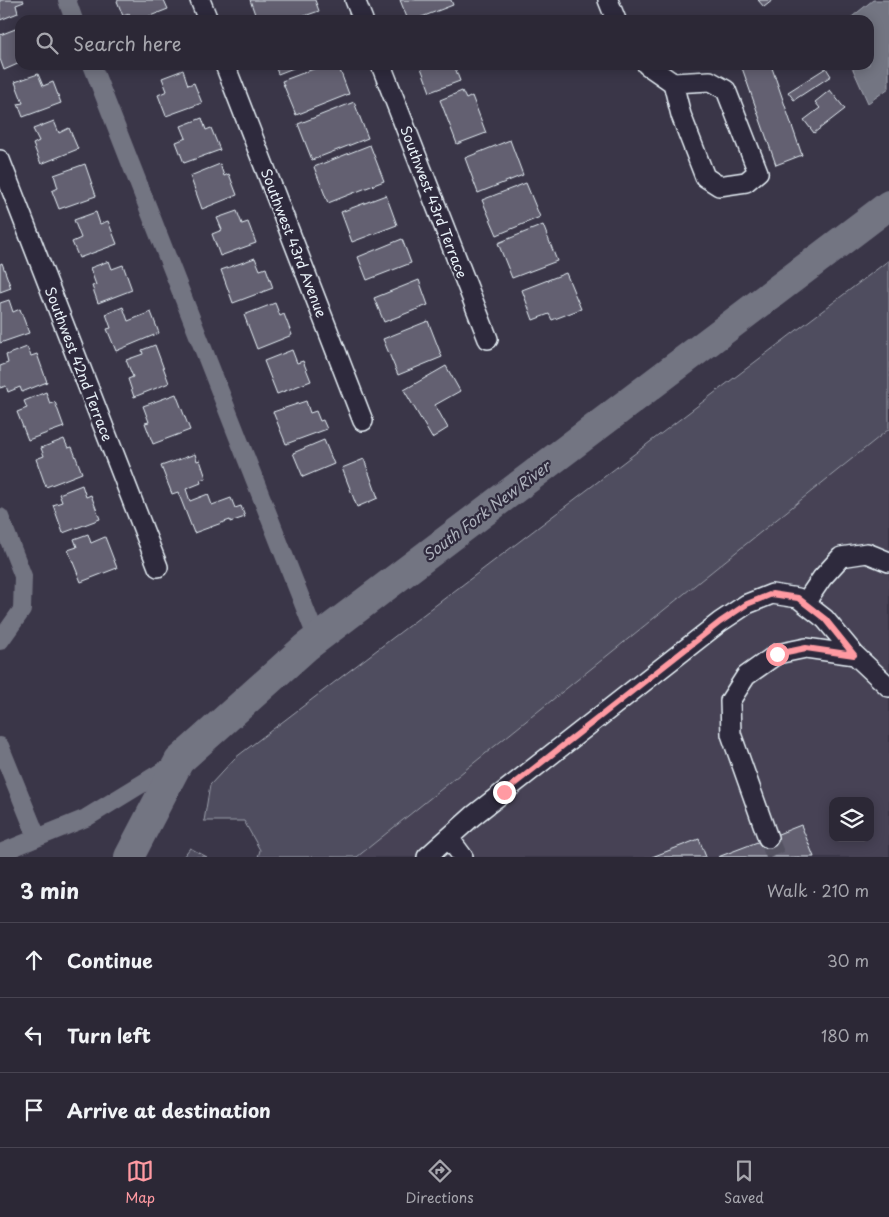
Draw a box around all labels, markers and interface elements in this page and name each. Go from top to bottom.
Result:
search box [15,15,874,70]
icon: search [33,29,61,57]
text: Search here [73,29,182,57]
street label: Southwest 43rd Terrace [395,123,473,281]
street label: Southwest 43rd Avenue [256,166,332,321]
street label: Southwest 42nd Terrace [40,284,118,444]
water label: South Fork New River [418,453,556,565]
route start [766,643,789,666]
route end [493,781,516,804]
map controls [829,797,874,842]
button: layers [829,797,874,842]
text: 3 min [20,874,79,906]
text: Walk · 210 m [767,878,869,902]
icon: ahead [20,946,48,974]
text: Continue [67,946,153,974]
text: 30 m [827,948,869,972]
icon: left [20,1021,48,1049]
text: Turn left [67,1021,151,1049]
text: 180 m [821,1023,869,1047]
icon: arrive [20,1096,48,1124]
text: Arrive at destination [67,1096,271,1124]
tab: Map [125,1157,155,1208]
tab: Directions [406,1157,474,1208]
tab: Saved [724,1157,764,1208]

